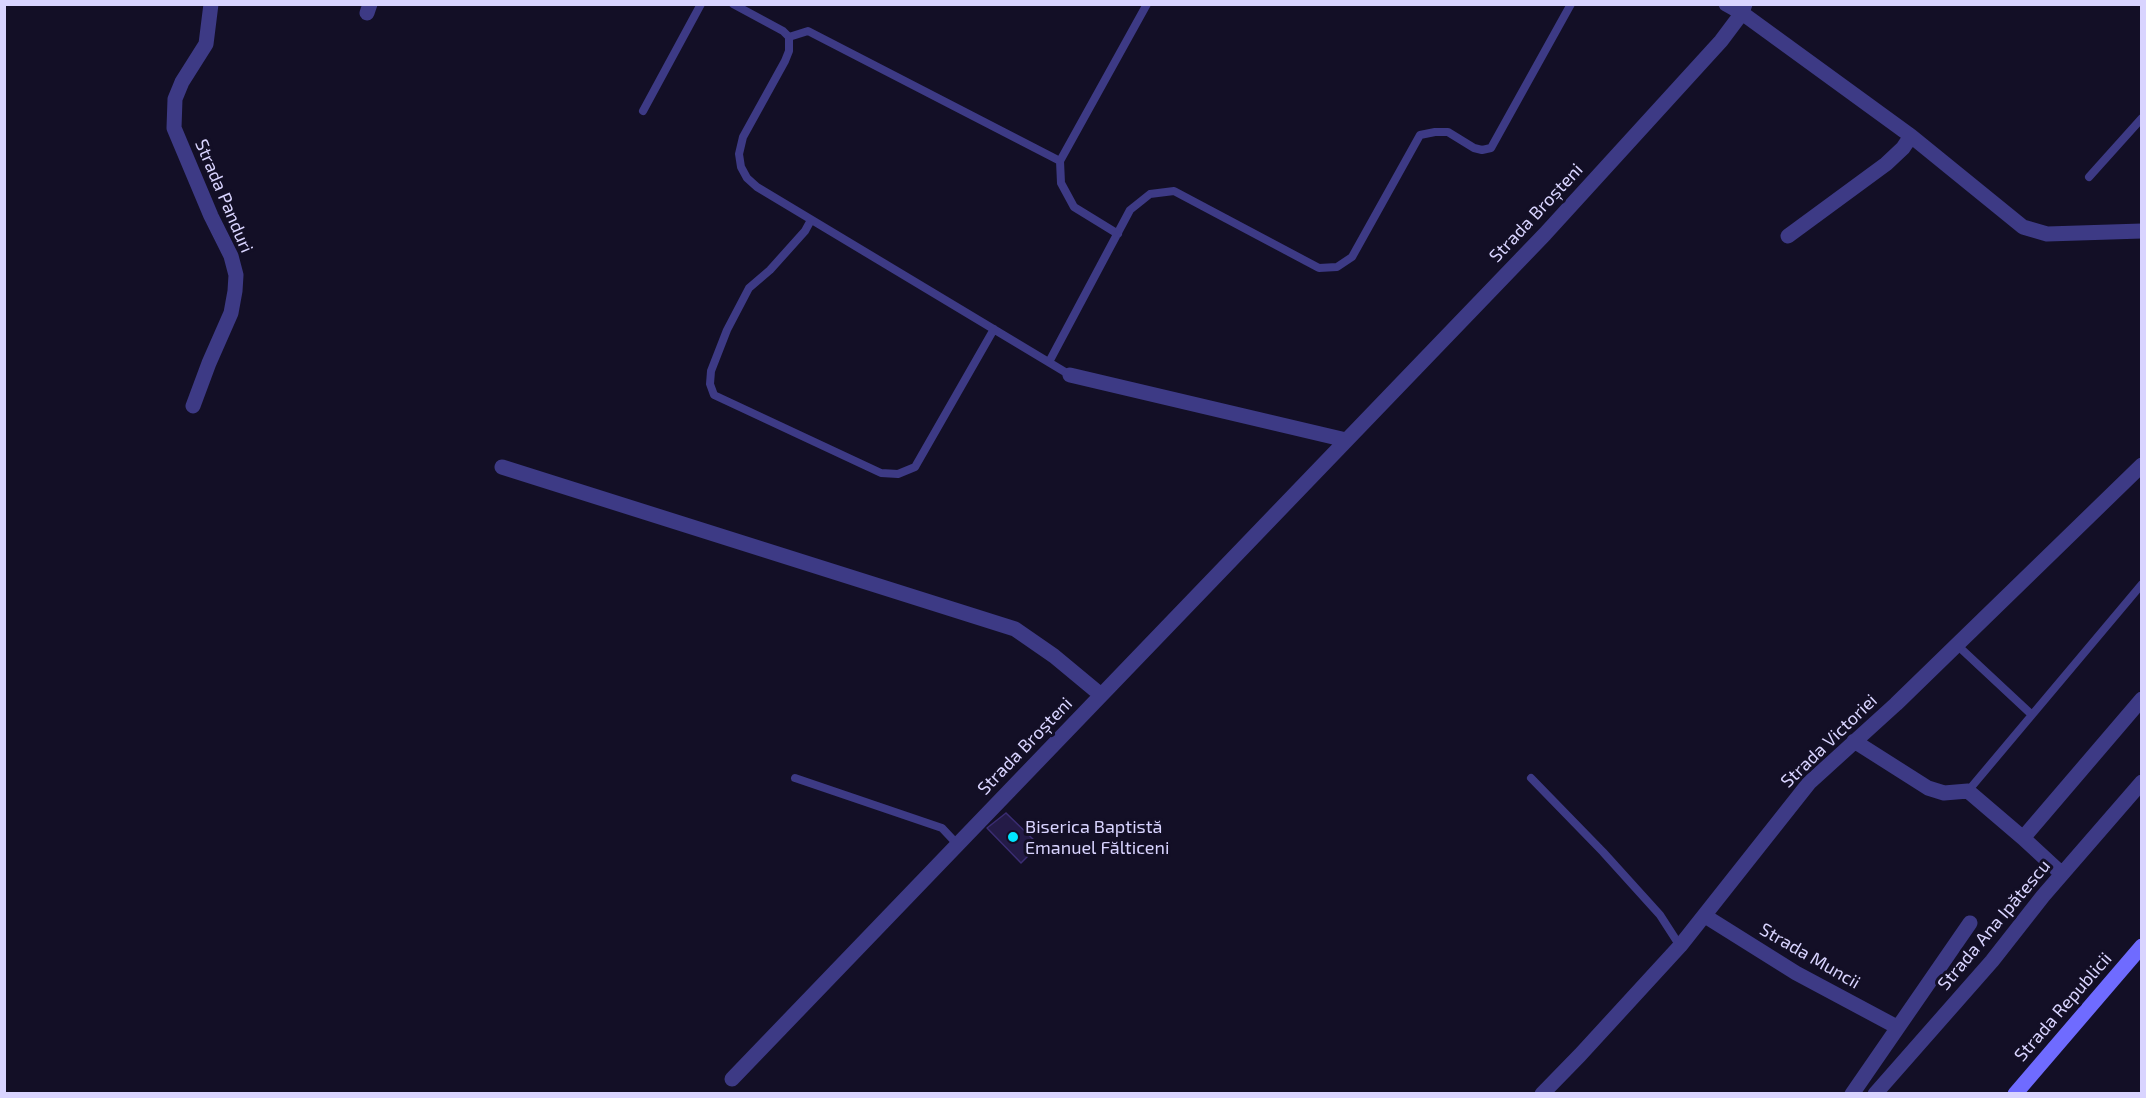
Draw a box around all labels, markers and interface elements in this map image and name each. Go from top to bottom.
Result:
street label: Strada Panduri [190,136,258,256]
street label: Strada Broșteni [1485,159,1587,267]
street label: Strada Victoriei [1776,690,1882,792]
street label: Strada Broșteni [973,693,1077,799]
place label: Biserica Baptistă Emanuel Fălticeni [1025,816,1169,858]
marker: Biserica Baptistă Emanuel Fălticeni [1006,830,1020,844]
street label: Strada Ana Ipătescu [1933,855,2055,995]
street label: Strada Muncii [1756,919,1864,993]
street label: Strada Republicii [2010,948,2116,1066]

